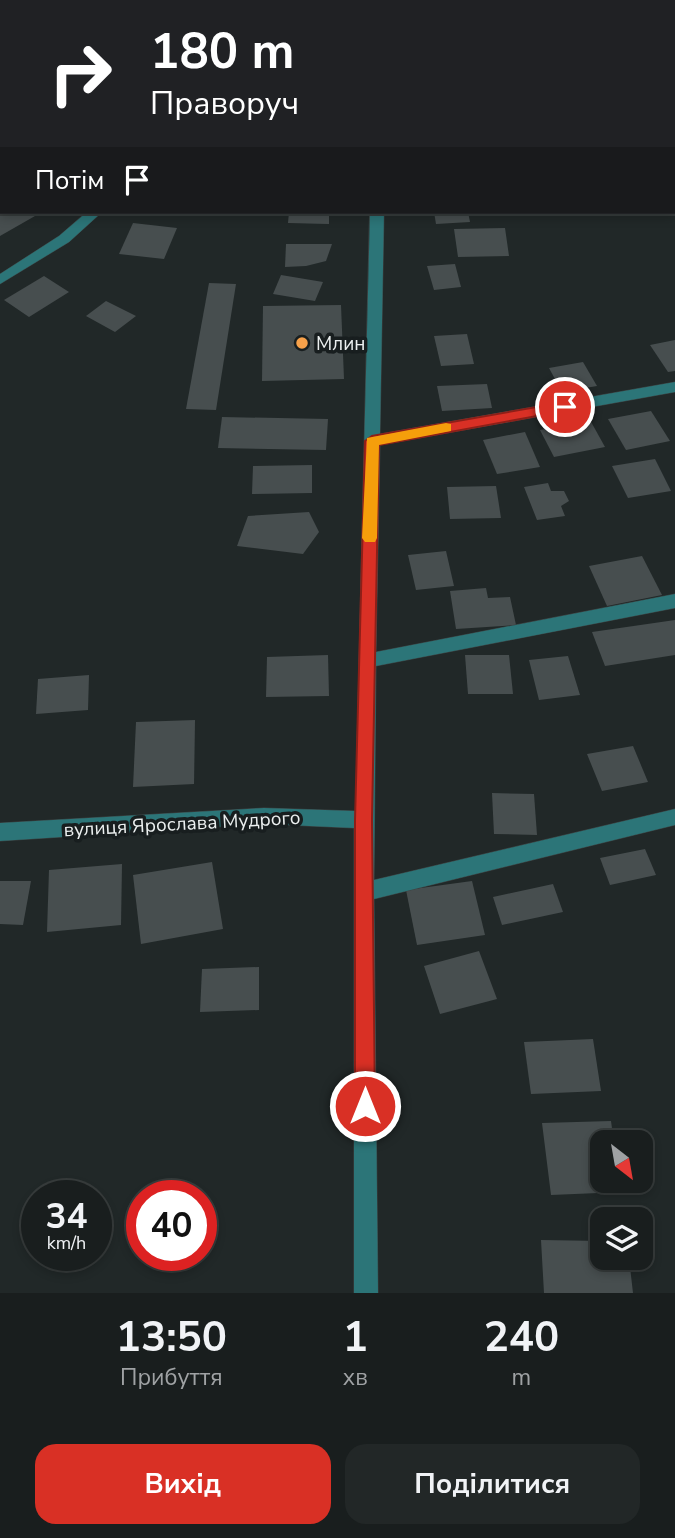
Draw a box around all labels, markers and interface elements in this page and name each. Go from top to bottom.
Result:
text: 180 m [150,18,294,85]
icon: right [35,28,126,119]
text: Праворуч [150,82,299,125]
icon: arrive [118,161,156,199]
text: Потім [35,163,104,198]
place label: Млин [316,331,365,357]
marker: Млин [294,335,310,351]
pin [535,377,595,437]
icon: arrive [546,388,584,426]
street label: вулиця Ярослава Мудрого [63,805,301,843]
position arrow [328,1069,402,1143]
north arrow [590,1130,653,1194]
map controls [590,1130,653,1270]
speed limit sign: 40 [126,1180,217,1271]
text: 34 [45,1193,88,1240]
button: layers [590,1207,653,1270]
text: km/h [47,1231,86,1255]
text: 13:50 [116,1309,227,1366]
text: 1 [343,1309,368,1366]
text: 240 [484,1309,559,1366]
text: Прибуття [120,1362,223,1393]
text: хв [343,1362,368,1393]
text: m [512,1362,531,1393]
button: Вихід [35,1444,331,1524]
button: Поділитися [345,1444,640,1524]

